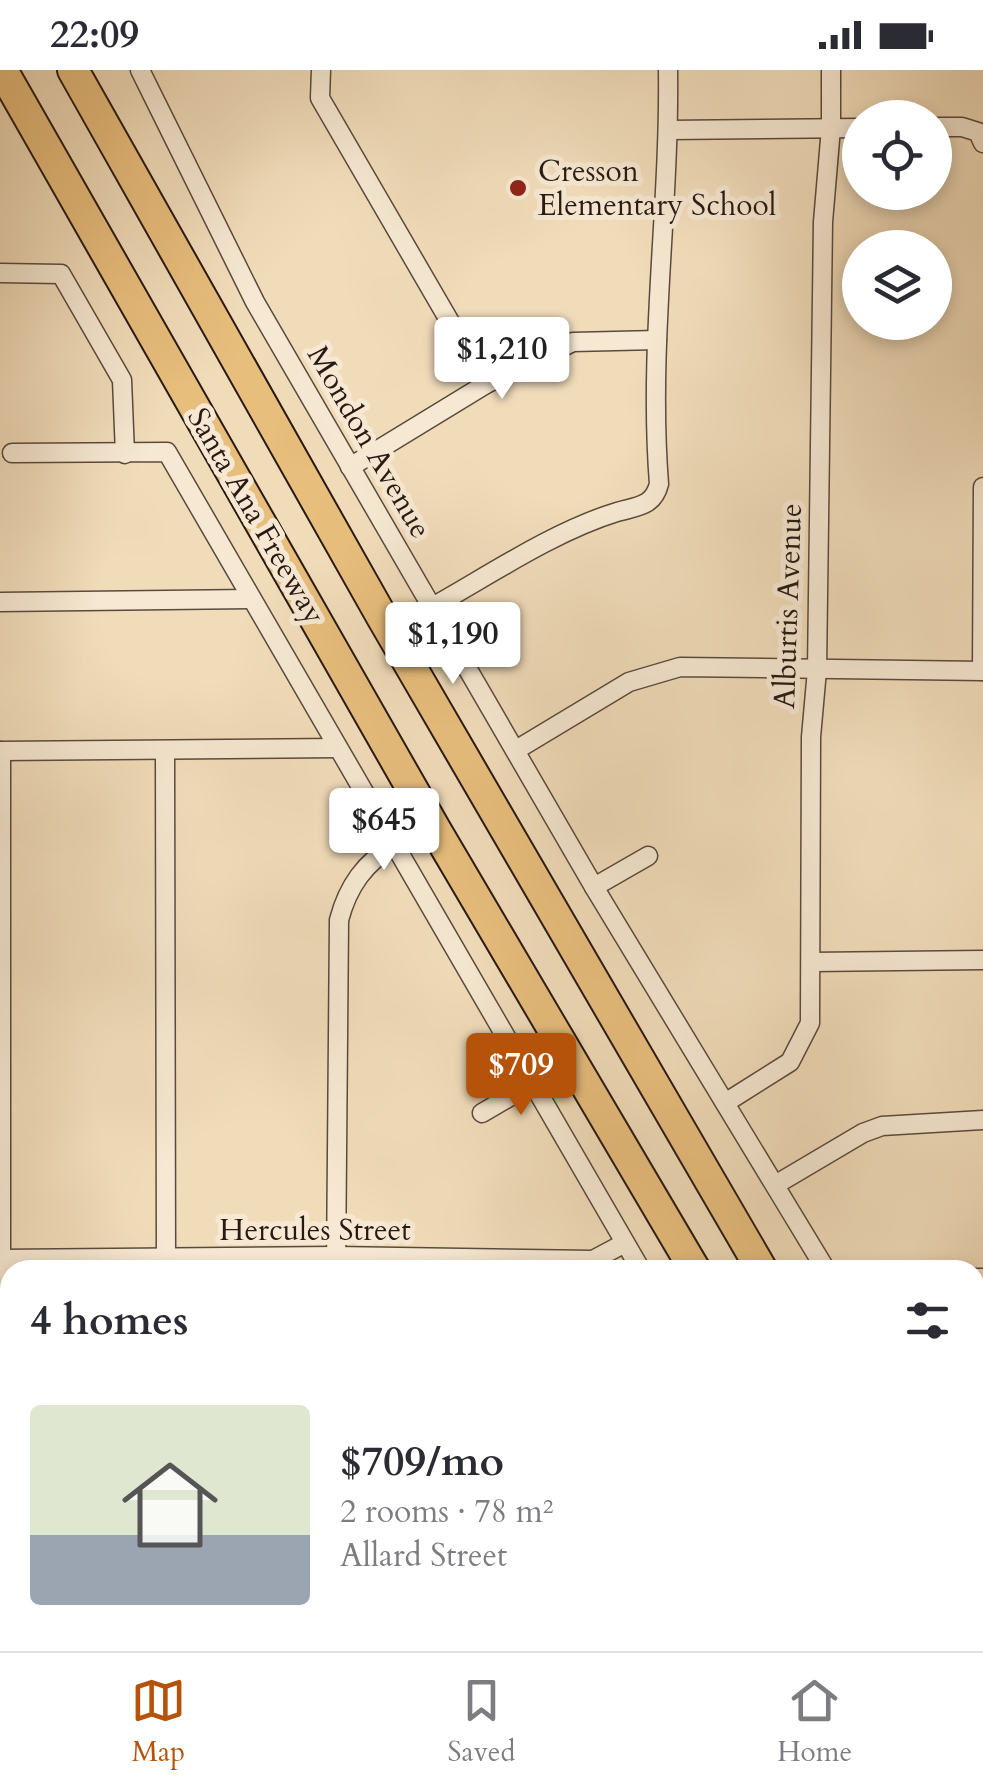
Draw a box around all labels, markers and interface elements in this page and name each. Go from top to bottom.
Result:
text: 22:09 [50,9,139,61]
map controls [842,100,952,340]
button: locate [842,100,952,210]
place label: Cresson Elementary School [538,151,777,226]
marker: Cresson Elementary School [507,177,529,199]
button: layers [842,230,952,340]
pin: $1,210 [421,317,583,402]
text: $1,210 [456,327,548,371]
street label: Mondon Avenue [297,338,441,546]
street label: Santa Ana Freeway [177,400,335,632]
street label: Alburtis Avenue [764,502,812,710]
pin: $1,190 [372,602,534,687]
text: $1,190 [407,612,499,656]
pin: $645 [325,788,443,873]
text: $645 [351,798,417,842]
pin: $709 [462,1033,580,1118]
text: $709 [488,1043,554,1087]
street label: Hercules Street [219,1210,411,1251]
text: 4 homes [30,1292,188,1349]
icon: filters [900,1293,955,1348]
text: $709/mo [340,1433,504,1490]
icon: home [110,1445,230,1565]
text: 2 rooms · 78 m² [340,1490,553,1534]
text: Allard Street [340,1534,507,1578]
tab: Map [131,1673,186,1771]
tab: Saved [448,1673,515,1771]
tab: Home [777,1673,852,1771]

